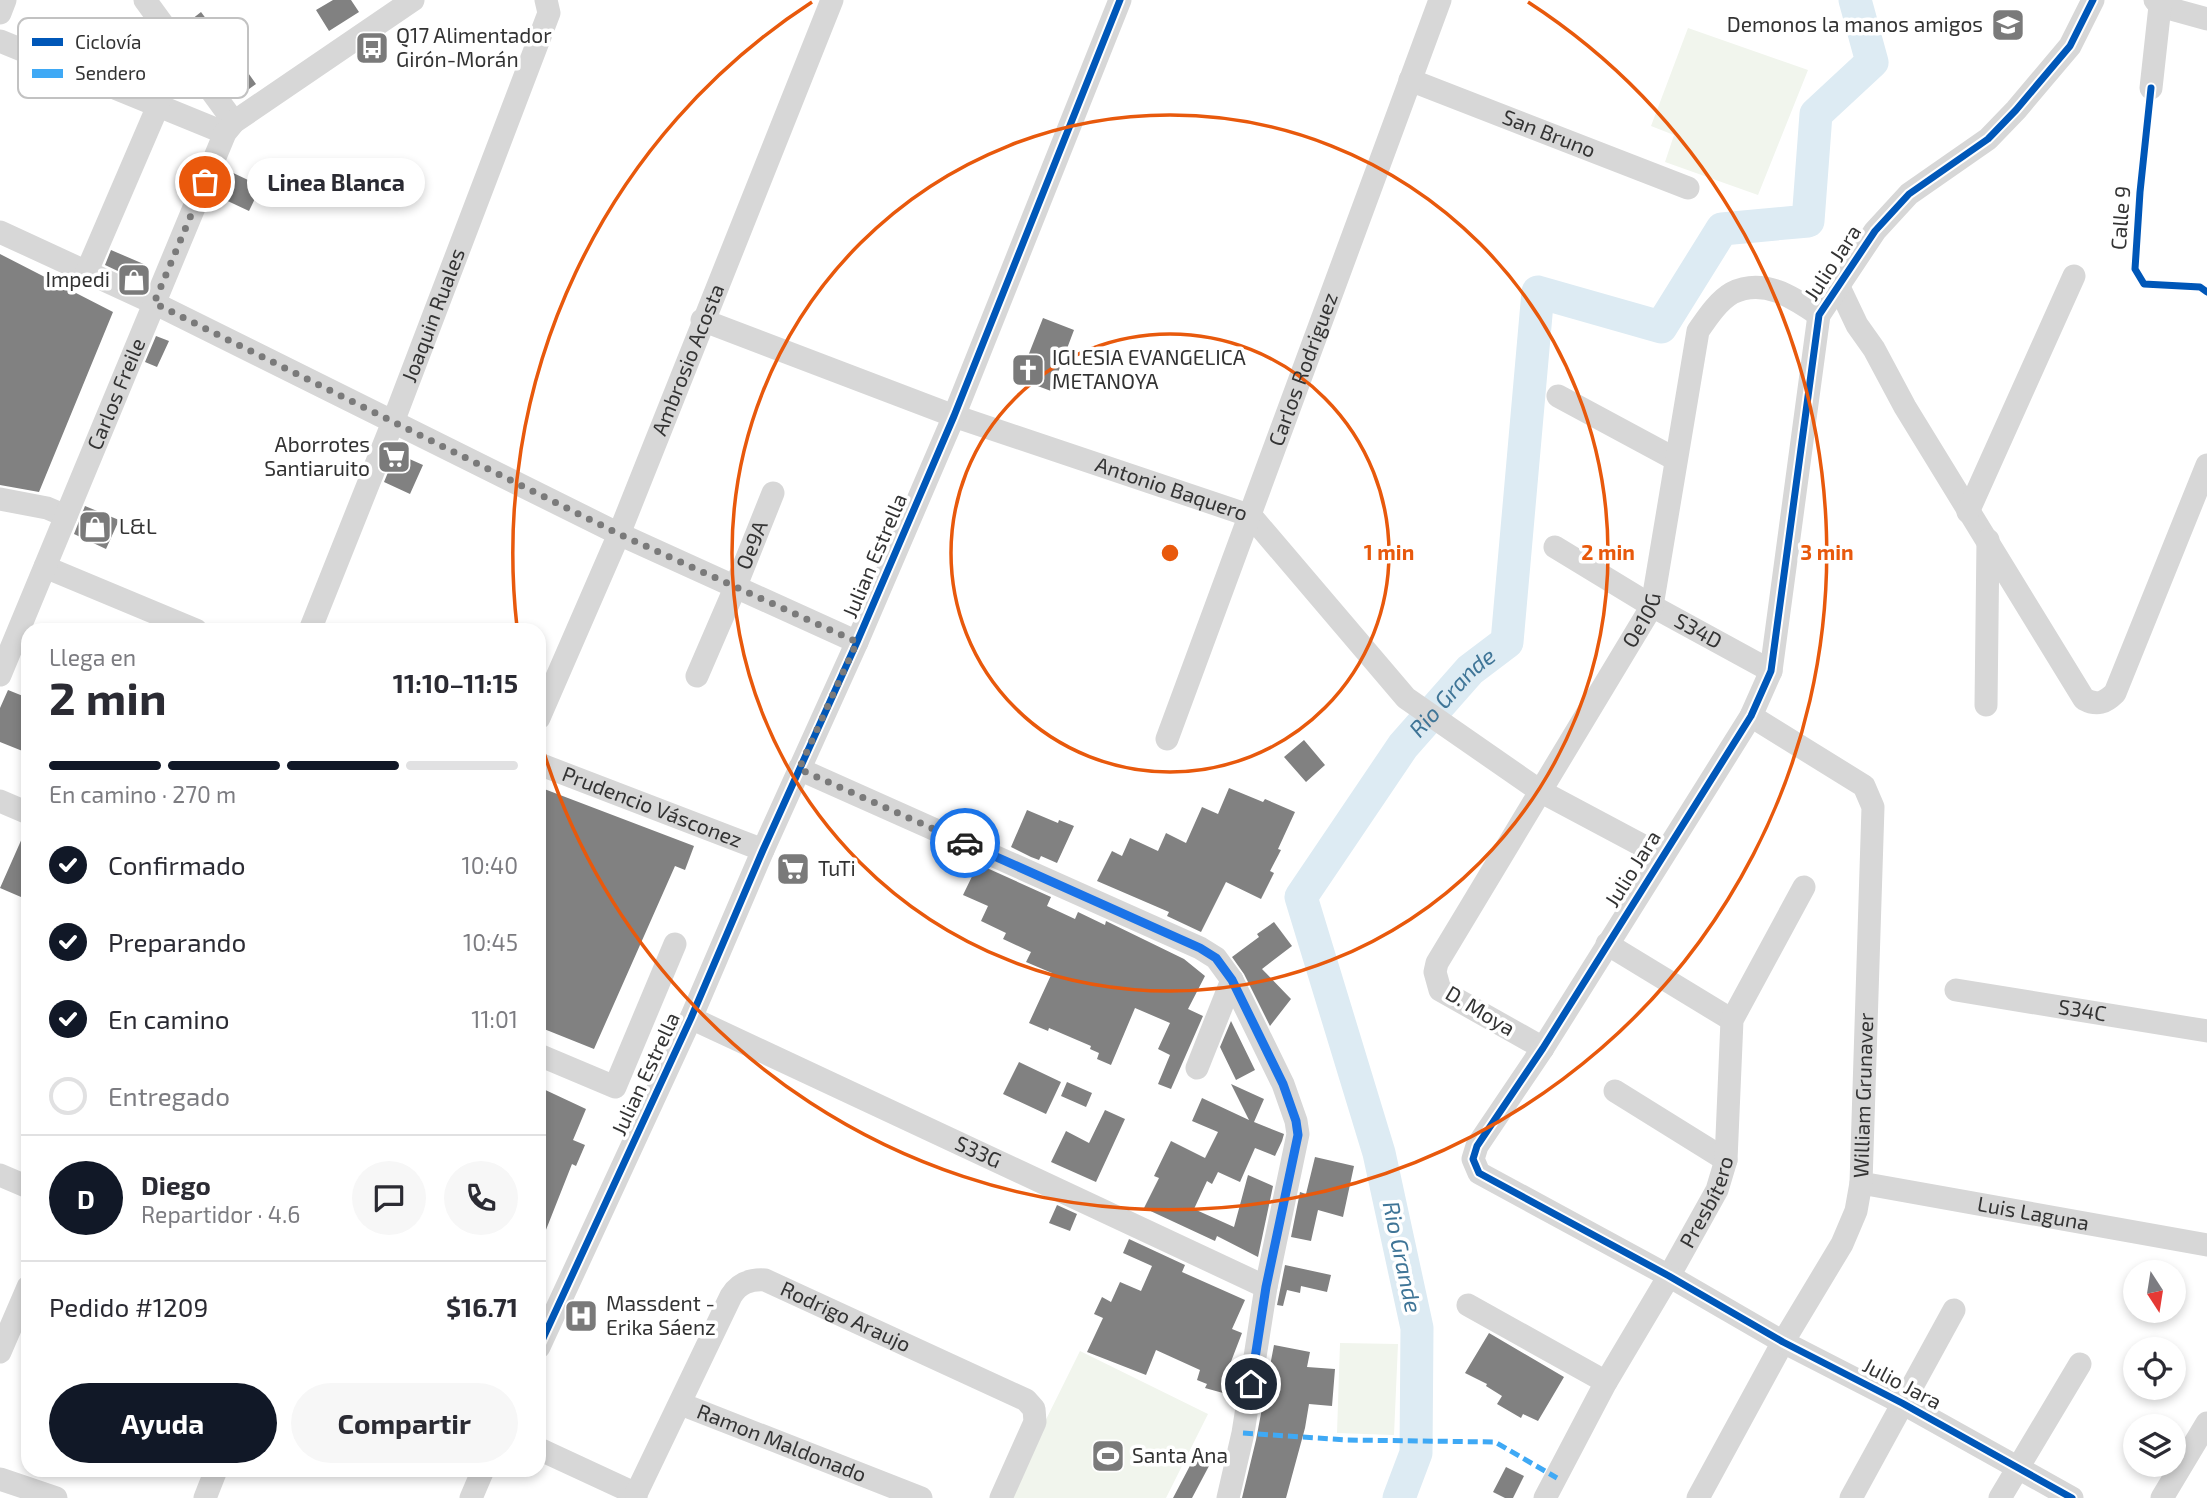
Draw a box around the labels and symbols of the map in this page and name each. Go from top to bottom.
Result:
school or university icon: Demonos la manos amigos [1989,6,2027,44]
place label: Demonos la manos amigos [1727,11,1983,36]
legend [18,18,248,98]
place label: Q17 Alimentador Girón-Morán [396,22,552,71]
bus stop icon: Q17 Alimentador Girón-Morán [353,29,391,67]
text: Ciclovía [75,30,141,53]
text: Sendero [75,61,146,84]
street label: San Bruno [1499,103,1600,162]
pin [175,152,235,212]
callout: Linea Blanca [247,158,426,206]
street label: Calle 9 [2105,185,2134,251]
street label: Julio Jara [1798,220,1865,305]
street label: Joaquin Ruales [395,244,469,385]
shop icon: Impedi [115,261,153,299]
place label: Impedi [45,266,110,291]
street label: Ambrosio Acosta [646,280,728,439]
street label: Carlos Rodriguez [1262,289,1342,449]
street label: Carlos Freile [81,334,149,453]
place label: IGLESIA EVANGELICA METANOYA [1052,344,1246,393]
church icon: IGLESIA EVANGELICA METANOYA [1009,351,1047,389]
place label: Aborrotes Santiaruito [264,431,370,480]
supermarket icon: Aborrotes Santiaruito [375,438,413,476]
street label: Antonio Baquero [1092,451,1251,525]
street label: Julian Estrella [836,489,911,621]
shop icon: L&L [76,508,114,546]
place label: L&L [119,513,157,538]
street label: Oe9A [730,517,772,573]
text: 1 min [1364,539,1414,564]
text: 2 min [1581,539,1635,564]
text: 3 min [1800,539,1854,564]
centre of rings [1158,541,1182,565]
street label: Oe10G [1616,591,1665,652]
street label: S34D [1671,607,1727,653]
water label: Rio Grande [1403,641,1500,742]
street label: Prudencio Vásconez [559,760,746,852]
courier [930,808,1000,878]
street label: Julio Jara [1599,825,1665,911]
supermarket icon: TuTi [774,850,812,888]
place label: TuTi [818,855,856,880]
street label: D. Moya [1442,979,1520,1040]
street label: S34C [2057,993,2108,1025]
street label: Julian Estrella [605,1008,684,1139]
street label: William Grunaver [1847,1012,1877,1178]
street label: S33G [952,1129,1006,1173]
street label: Presbítero [1673,1153,1738,1252]
street label: Luis Laguna [1976,1190,2091,1235]
water label: Rio Grande [1378,1199,1428,1315]
north arrow [2123,1260,2186,1323]
street label: Rodrigo Araujo [777,1275,915,1356]
place label: Massdent - Erika Sáenz [606,1290,716,1339]
hospital icon: Massdent - Erika Sáenz [562,1297,600,1335]
street label: Julio Jara [1859,1352,1946,1414]
pin [1221,1354,1281,1414]
street label: Ramon Maldonado [694,1398,870,1486]
sports icon: Santa Ana [1089,1437,1127,1475]
place label: Santa Ana [1132,1442,1228,1467]

